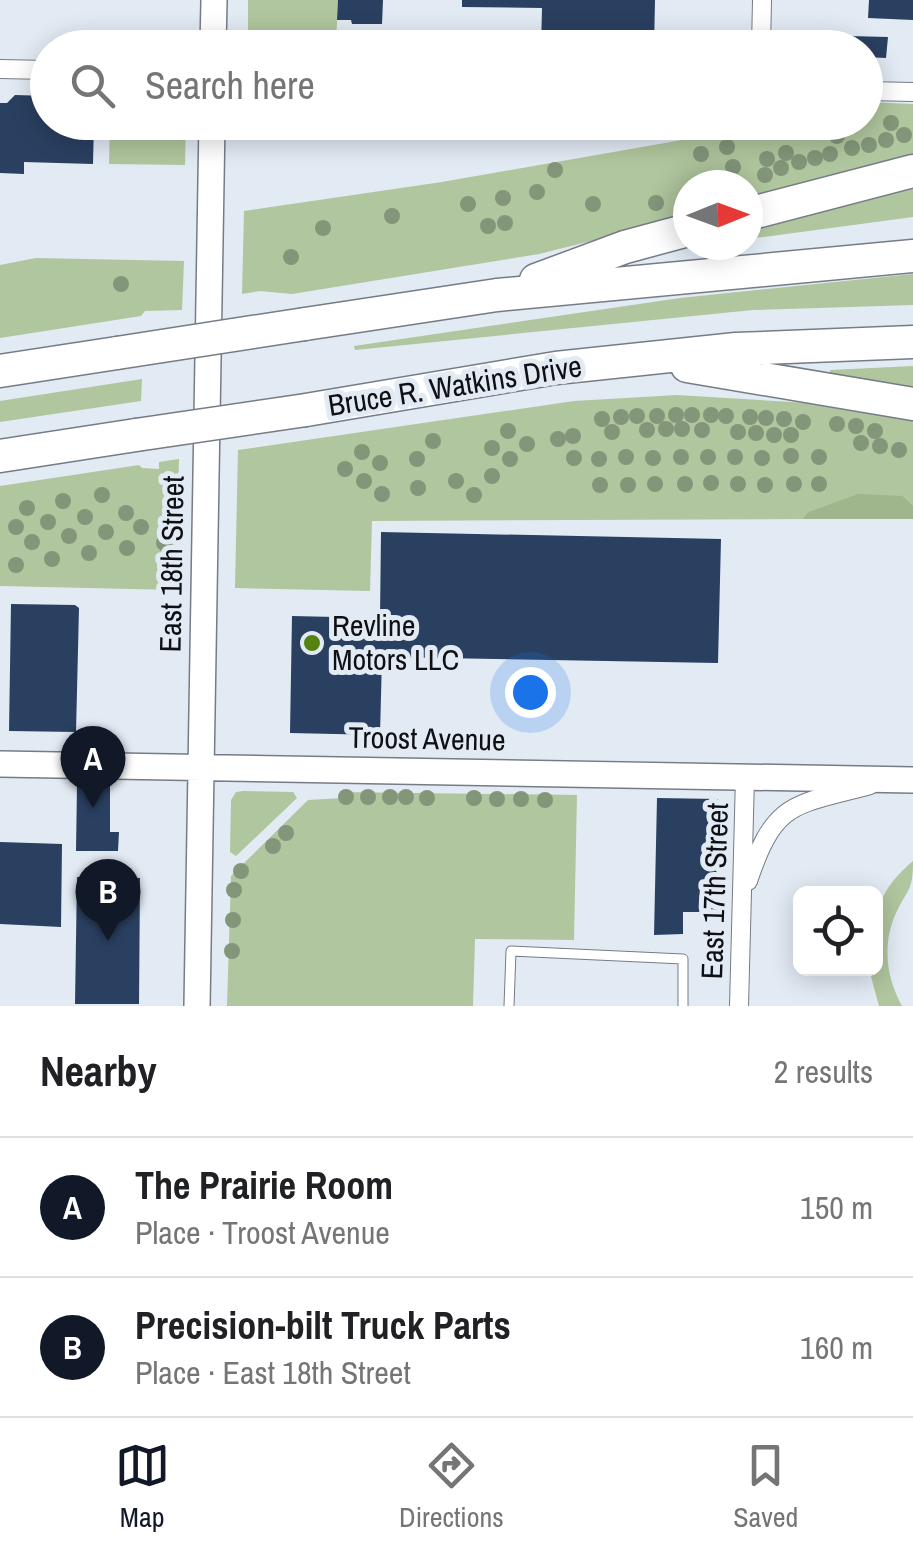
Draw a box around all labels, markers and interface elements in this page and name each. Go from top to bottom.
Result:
search box [30,30,883,140]
icon: search [65,58,120,113]
text: Search here [145,60,315,111]
north arrow [673,170,763,260]
street label: Bruce R. Watkins Drive [325,345,584,425]
street label: East 18th Street [149,475,193,653]
place label: Revline Motors LLC [332,605,459,679]
marker: Revline Motors LLC [301,632,323,654]
your location [505,667,556,718]
street label: Troost Avenue [348,717,506,759]
pin: A [61,726,126,808]
street label: East 17th Street [691,802,737,980]
pin: B [76,858,140,941]
map controls [793,886,883,976]
button: locate [793,886,883,976]
text: Nearby [40,1043,157,1099]
text: 2 results [774,1050,873,1093]
text: The Prairie Room [135,1160,393,1211]
text: A [63,1186,82,1229]
text: 150 m [800,1186,873,1229]
text: Place · Troost Avenue [135,1211,390,1254]
text: Precision-bilt Truck Parts [135,1300,511,1351]
text: B [63,1326,82,1369]
text: 160 m [800,1326,873,1369]
text: Place · East 18th Street [135,1351,411,1394]
tab: Map [115,1438,170,1536]
tab: Directions [399,1438,504,1536]
tab: Saved [733,1438,798,1536]

